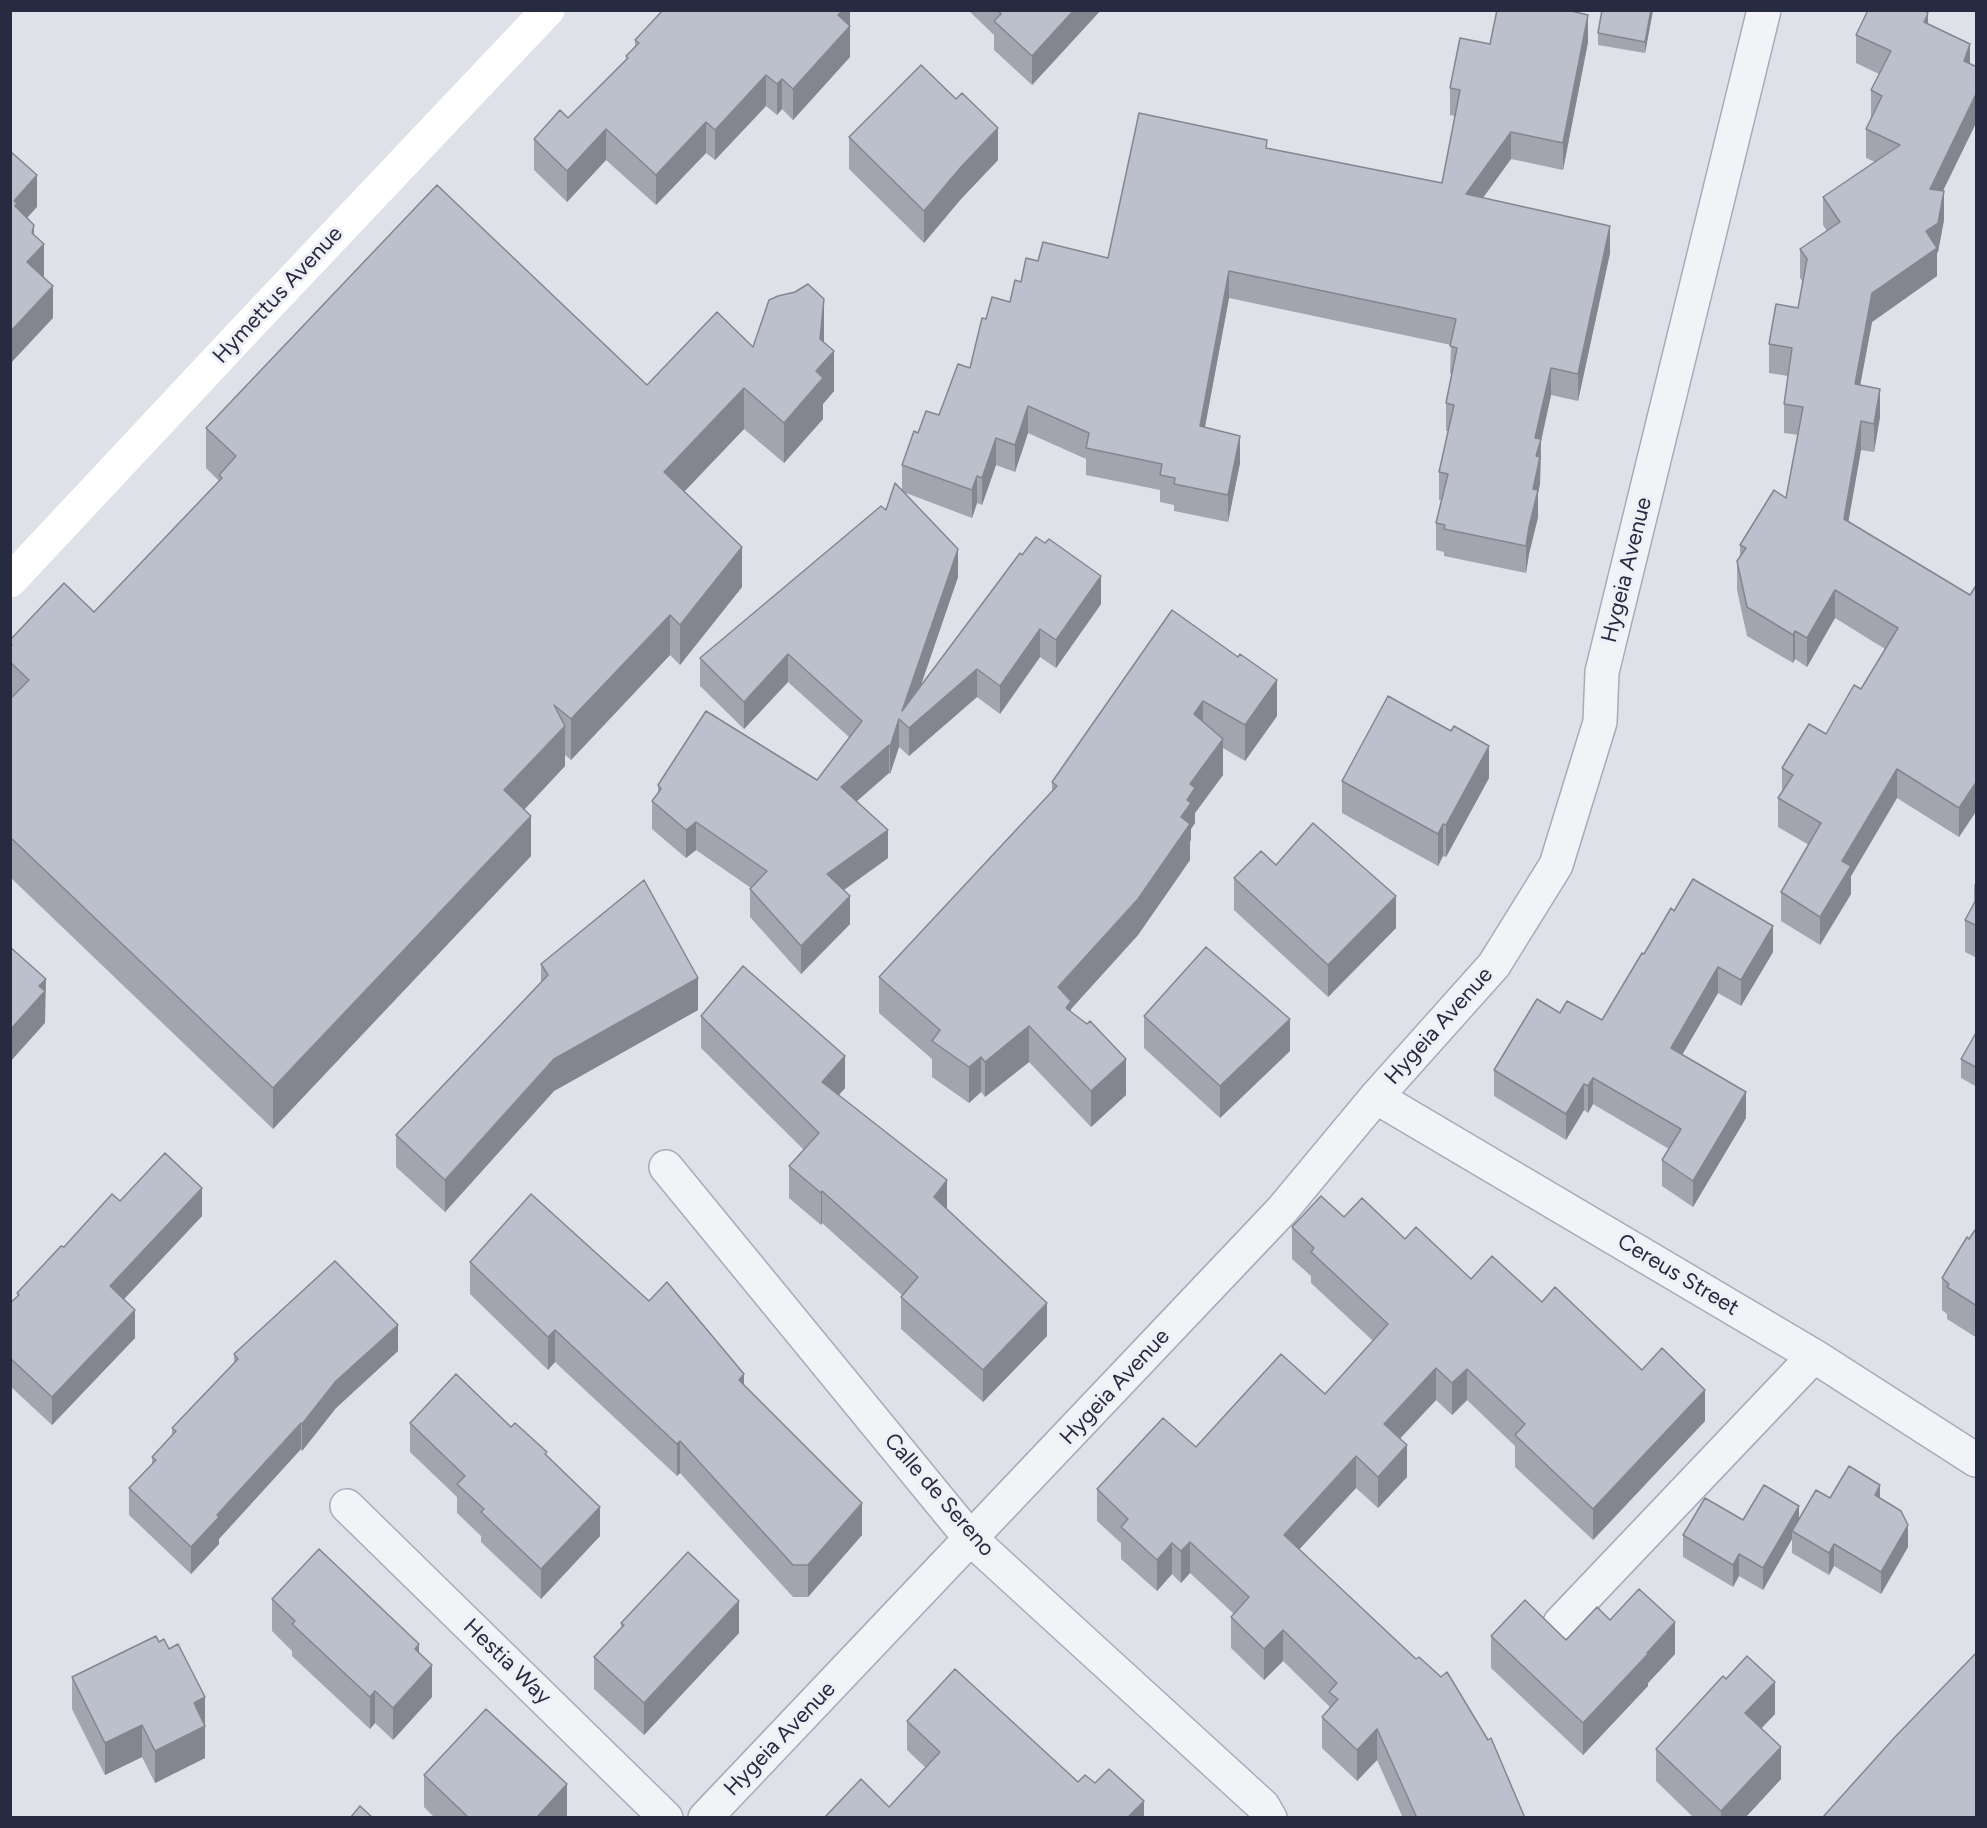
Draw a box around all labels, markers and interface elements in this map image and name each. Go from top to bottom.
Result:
street label: Hymettus Avenue [208,221,348,369]
street label: Hygeia Avenue [1596,495,1658,645]
street label: Hygeia Avenue [1379,962,1499,1090]
street label: Cereus Street [1613,1228,1743,1322]
street label: Hygeia Avenue [1055,1324,1175,1450]
street label: Calle de Sereno [878,1428,1000,1562]
street label: Hestia Way [458,1614,556,1710]
street label: Hygeia Avenue [719,1676,841,1802]

